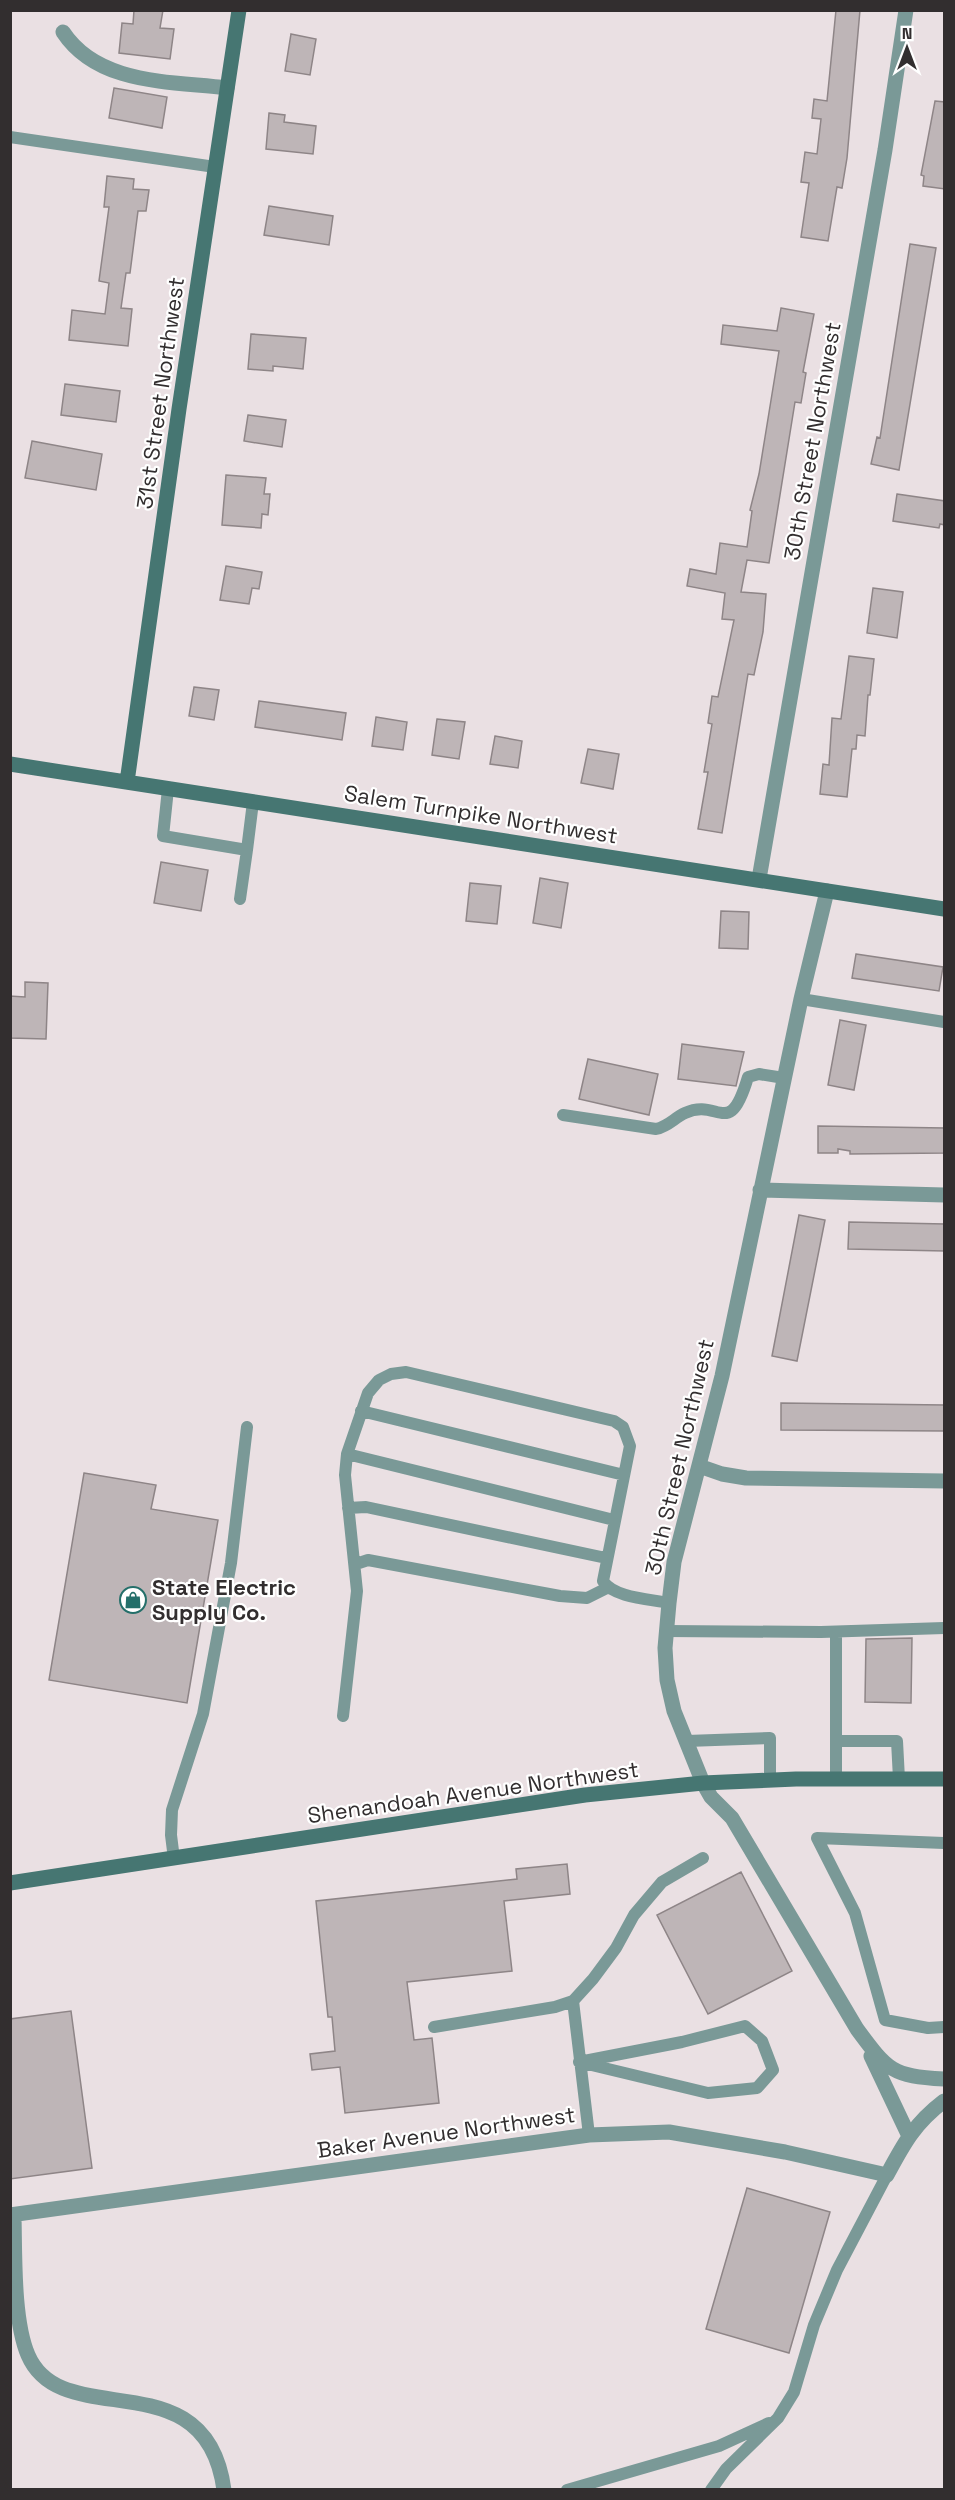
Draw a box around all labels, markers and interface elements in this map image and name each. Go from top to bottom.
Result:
north arrow [877,18,937,78]
text: N [902,23,912,44]
street label: 31st Street Northwest [130,275,190,511]
street label: 30th Street Northwest [777,320,847,562]
street label: Salem Turnpike Northwest [342,779,620,849]
street label: 30th Street Northwest [638,1336,720,1578]
place label: State Electric Supply Co. [152,1573,296,1626]
shop icon: State Electric Supply Co. [118,1585,148,1615]
street label: Shenandoah Avenue Northwest [306,1755,640,1829]
street label: Baker Avenue Northwest [315,2100,577,2164]

